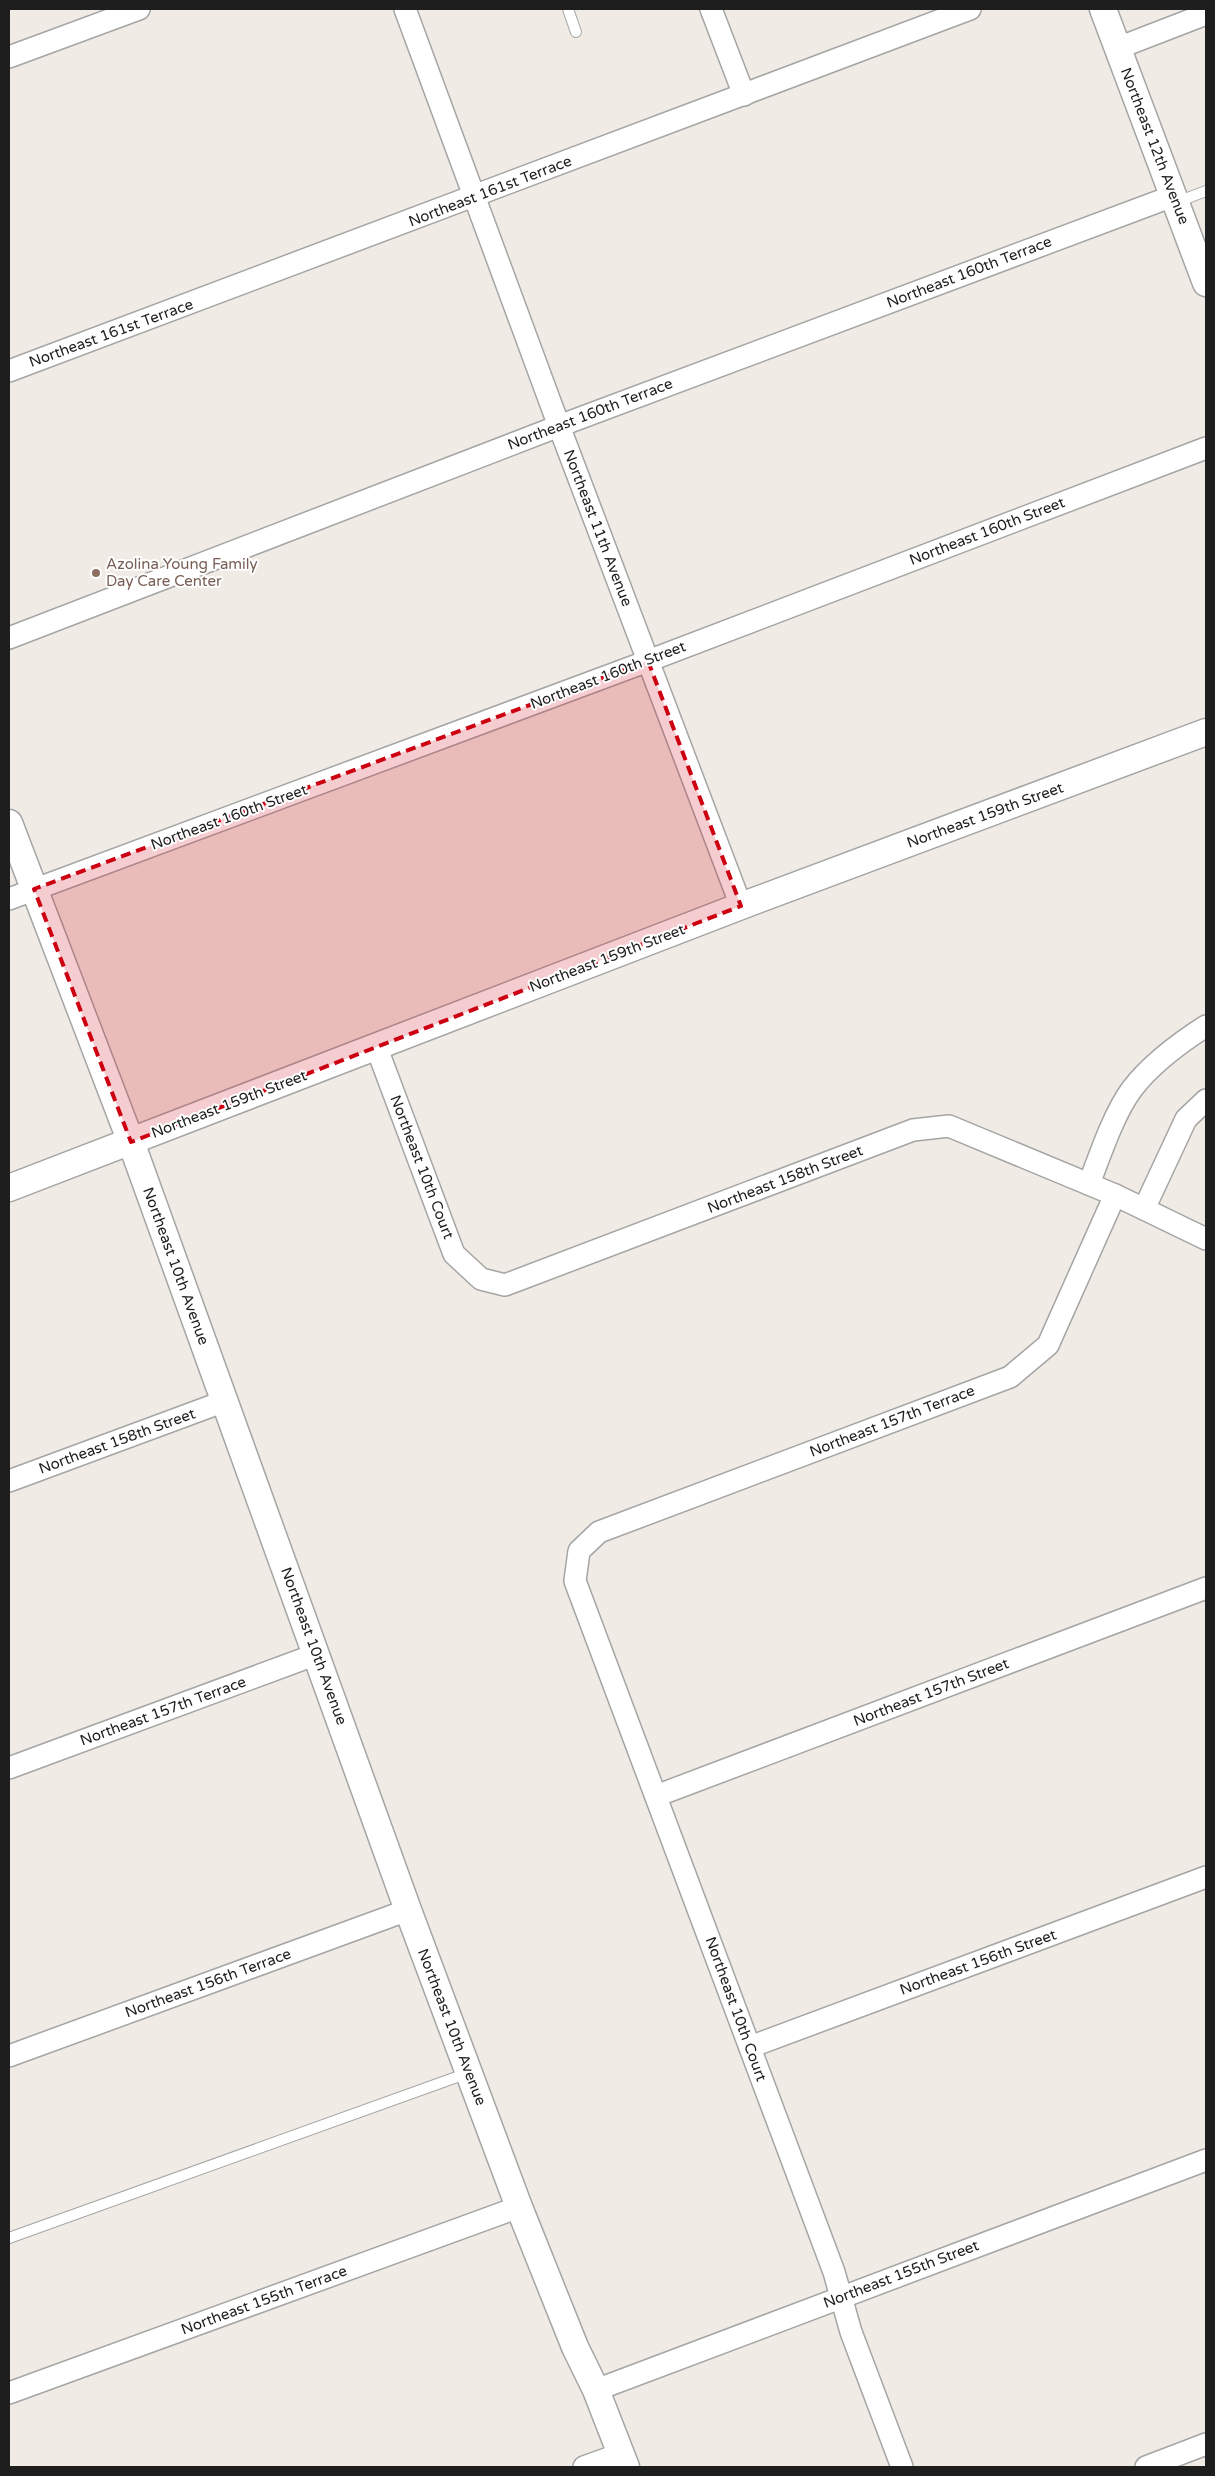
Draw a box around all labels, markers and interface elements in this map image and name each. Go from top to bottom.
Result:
street label: Northeast 12th Avenue [1117,65,1193,227]
street label: Northeast 161st Terrace [406,152,574,230]
street label: Northeast 160th Terrace [884,232,1054,312]
street label: Northeast 161st Terrace [26,295,196,371]
street label: Northeast 160th Terrace [505,374,675,454]
street label: Northeast 11th Avenue [560,447,636,609]
street label: Northeast 160th Street [907,493,1068,569]
place label: Azolina Young Family Day Care Center [106,555,258,590]
marker: Azolina Young Family Day Care Center [90,567,102,579]
street label: Northeast 160th Street [528,637,689,713]
street label: Northeast 159th Street [904,778,1066,852]
street label: Northeast 160th Street [148,780,310,854]
street label: Northeast 159th Street [527,920,688,996]
street label: Northeast 159th Street [149,1066,310,1142]
street label: Northeast 10th Court [386,1092,458,1242]
street label: Northeast 158th Street [705,1141,866,1217]
street label: Northeast 10th Avenue [139,1185,213,1347]
street label: Northeast 157th Terrace [807,1381,977,1461]
street label: Northeast 158th Street [36,1404,198,1478]
street label: Northeast 10th Avenue [277,1565,351,1727]
street label: Northeast 157th Street [851,1654,1012,1730]
street label: Northeast 157th Terrace [78,1673,248,1749]
street label: Northeast 156th Street [897,1925,1059,1999]
street label: Northeast 10th Court [701,1934,771,2084]
street label: Northeast 156th Terrace [123,1945,293,2021]
street label: Northeast 10th Avenue [414,1946,490,2108]
street label: Northeast 155th Street [821,2236,982,2312]
street label: Northeast 155th Terrace [179,2262,349,2338]

